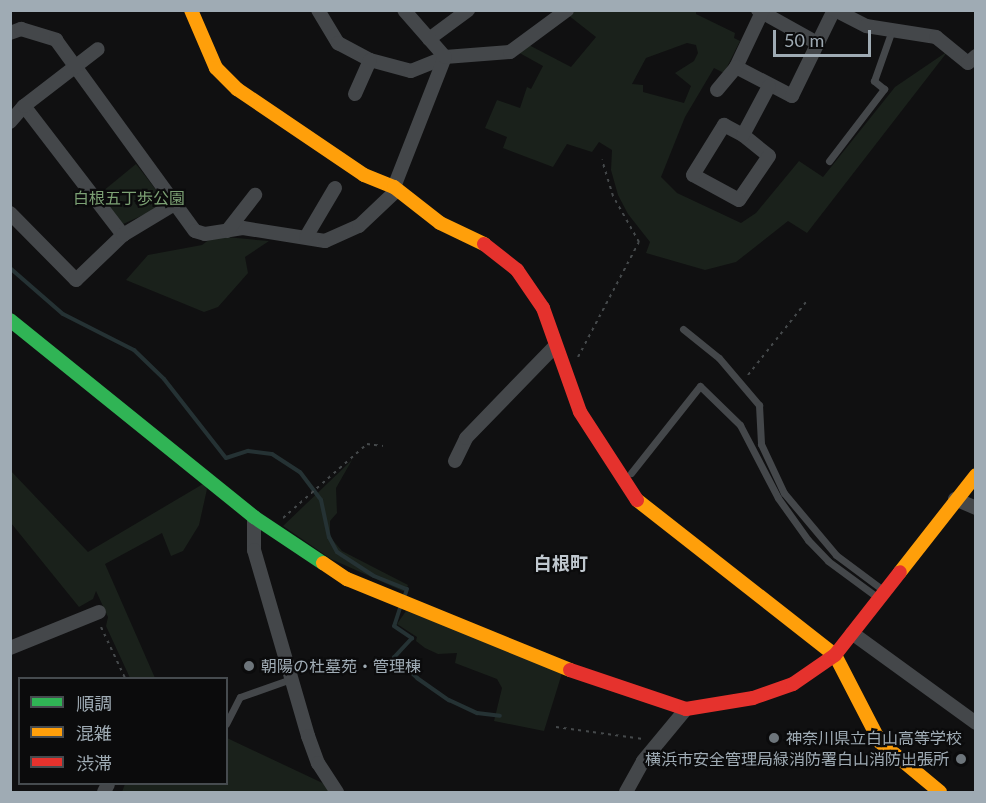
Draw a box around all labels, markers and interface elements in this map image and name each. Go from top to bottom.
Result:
scale bar [776,18,874,56]
text: 50 m [784,29,824,51]
park label: 白根五丁歩公園 [73,188,185,208]
district label: 白根町 [534,552,588,574]
place label: 朝陽の杜墓苑・管理棟 [261,656,421,676]
marker: 朝陽の杜墓苑・管理棟 [242,659,256,673]
legend [18,677,228,785]
text: 順調 [76,692,112,714]
text: 混雑 [76,722,112,744]
place label: 神奈川県立白山高等学校 [786,728,962,748]
marker: 神奈川県立白山高等学校 [767,731,781,745]
place label: 横浜市安全管理局緑消防署白山消防出張所 [645,749,949,769]
text: 渋滞 [76,752,112,774]
marker: 横浜市安全管理局緑消防署白山消防出張所 [954,752,968,766]

